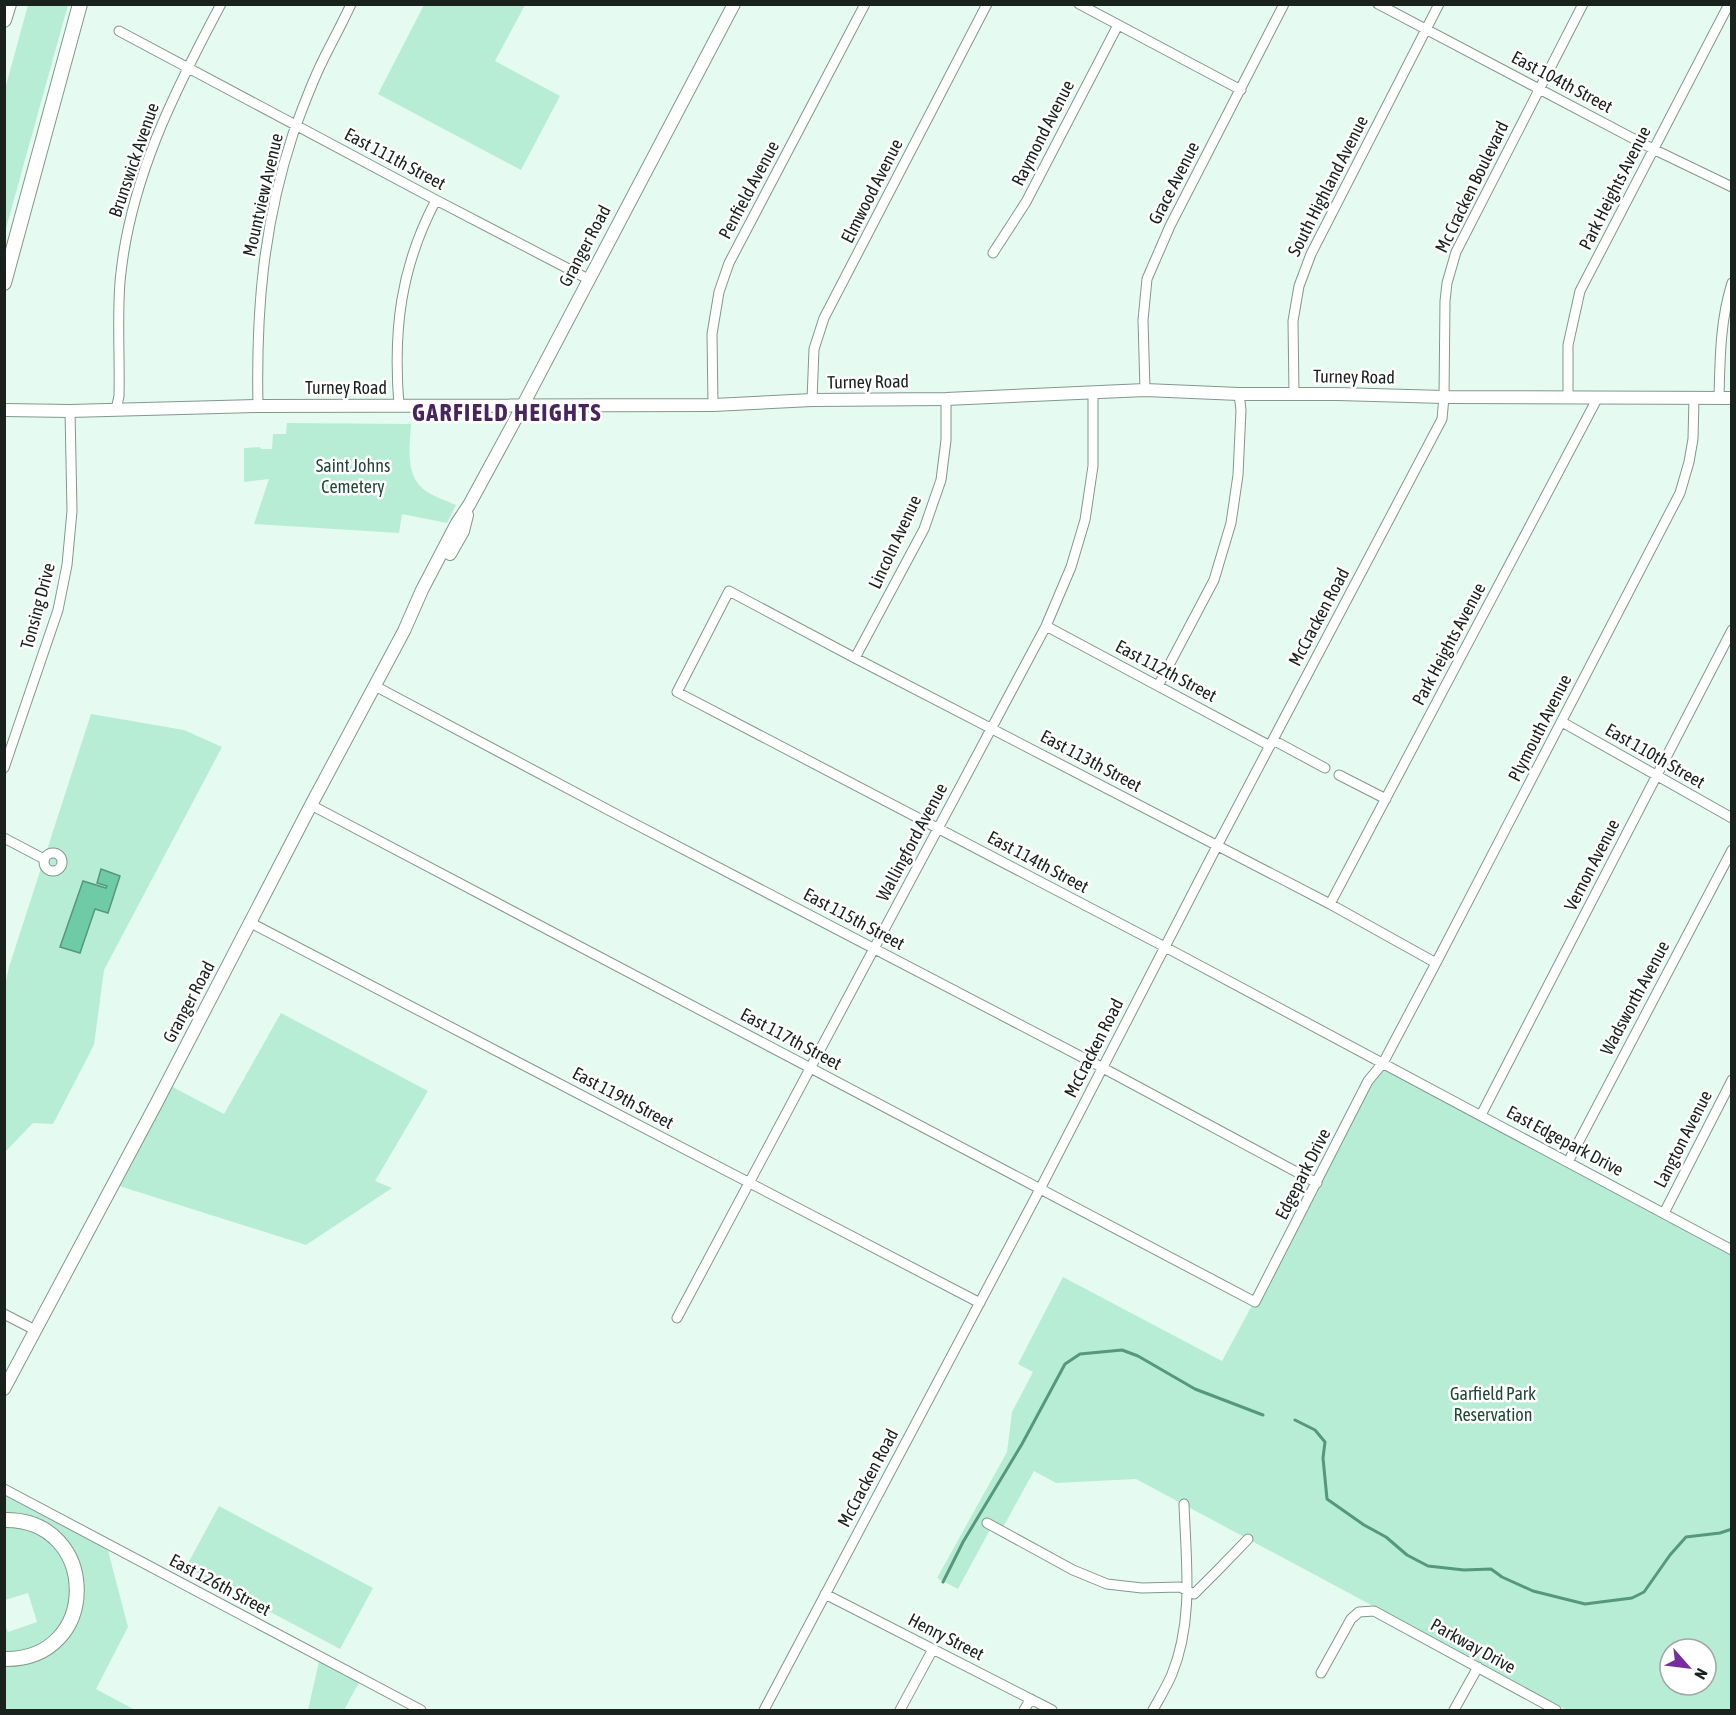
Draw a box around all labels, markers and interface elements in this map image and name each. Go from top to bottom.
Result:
street label: East 104th Street [1508,46,1616,117]
street label: Raymond Avenue [1007,76,1078,189]
street label: Brunswick Avenue [104,100,163,220]
street label: South Highland Avenue [1283,112,1372,260]
street label: Mc Cracken Boulevard [1431,117,1513,256]
street label: East 111th Street [341,123,449,194]
street label: Park Heights Avenue [1574,123,1655,253]
street label: Mountview Avenue [238,131,287,258]
street label: Elmwood Avenue [836,135,907,246]
street label: Penfield Avenue [714,137,783,242]
street label: Grace Avenue [1144,138,1203,228]
street label: Granger Road [554,201,615,290]
street label: Turney Road [1313,365,1395,388]
street label: Turney Road [827,370,909,393]
street label: Turney Road [305,377,387,398]
district label: GARFIELD HEIGHTS [412,399,602,426]
park label: Saint Johns Cemetery [316,455,390,497]
street label: Lincoln Avenue [864,492,925,592]
street label: Tonsing Drive [16,560,59,651]
street label: McCracken Road [1284,564,1353,669]
street label: Park Heights Avenue [1407,579,1490,709]
street label: East 112th Street [1112,635,1220,706]
street label: Plymouth Avenue [1504,671,1576,785]
street label: East 110th Street [1602,719,1709,792]
street label: East 113th Street [1037,725,1145,796]
street label: Wallingford Avenue [872,779,951,904]
street label: Vernon Avenue [1560,815,1624,914]
street label: East 114th Street [984,826,1092,897]
street label: East 115th Street [800,883,908,954]
street label: Wadsworth Avenue [1596,937,1673,1058]
street label: Granger Road [158,957,219,1046]
street label: McCracken Road [1060,995,1127,1101]
street label: East 117th Street [737,1003,845,1074]
street label: East 119th Street [569,1062,677,1133]
street label: Langton Avenue [1649,1087,1716,1191]
street label: East Edgepark Drive [1503,1101,1627,1180]
street label: Edgepark Drive [1271,1125,1334,1223]
park label: Garfield Park Reservation [1450,1383,1536,1425]
street label: McCracken Road [833,1425,902,1530]
street label: East 126th Street [166,1549,274,1620]
street label: Henry Street [905,1609,988,1665]
street label: Parkway Drive [1427,1614,1519,1677]
north arrow [1658,1637,1718,1697]
text: N [1691,1666,1711,1682]

